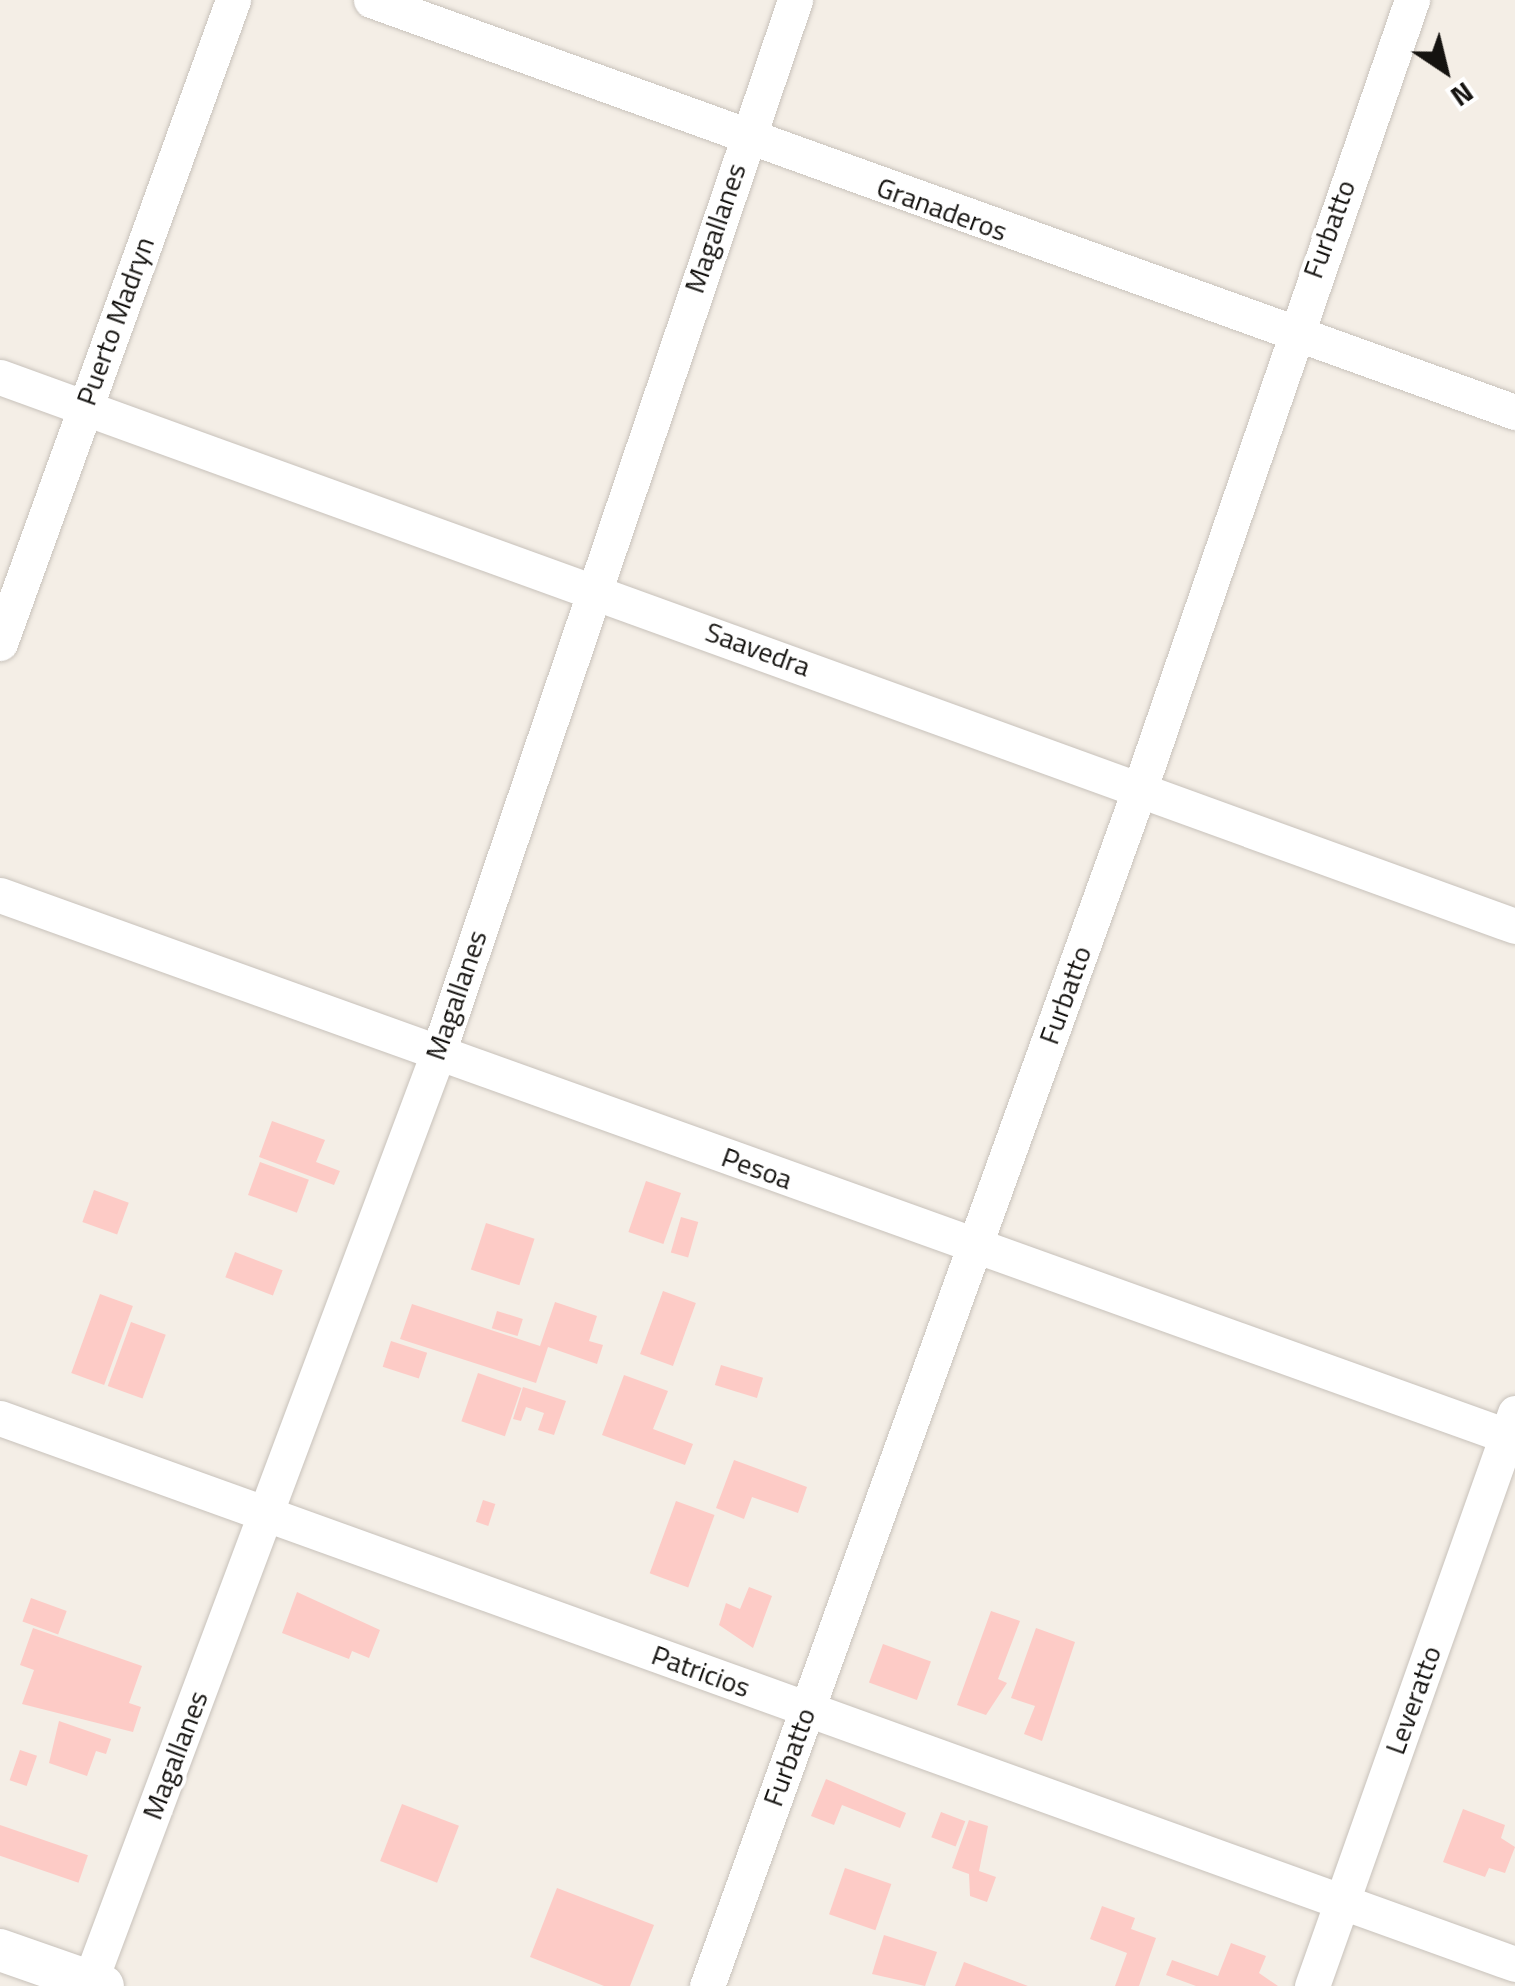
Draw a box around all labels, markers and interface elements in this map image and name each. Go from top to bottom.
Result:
north arrow [1395,20,1495,120]
text: N [1442,72,1483,118]
street label: Magallanes [677,159,753,297]
street label: Granaderos [872,170,1012,248]
street label: Furbatto [1296,175,1362,283]
street label: Puerto Madryn [69,232,161,410]
street label: Saavedra [701,615,815,683]
street label: Magallanes [418,926,494,1064]
street label: Furbatto [1032,941,1098,1049]
street label: Pesoa [717,1140,797,1196]
street label: Patricios [647,1638,755,1704]
street label: Leveratto [1378,1641,1448,1759]
street label: Magallanes [135,1686,215,1824]
street label: Furbatto [756,1703,822,1811]

